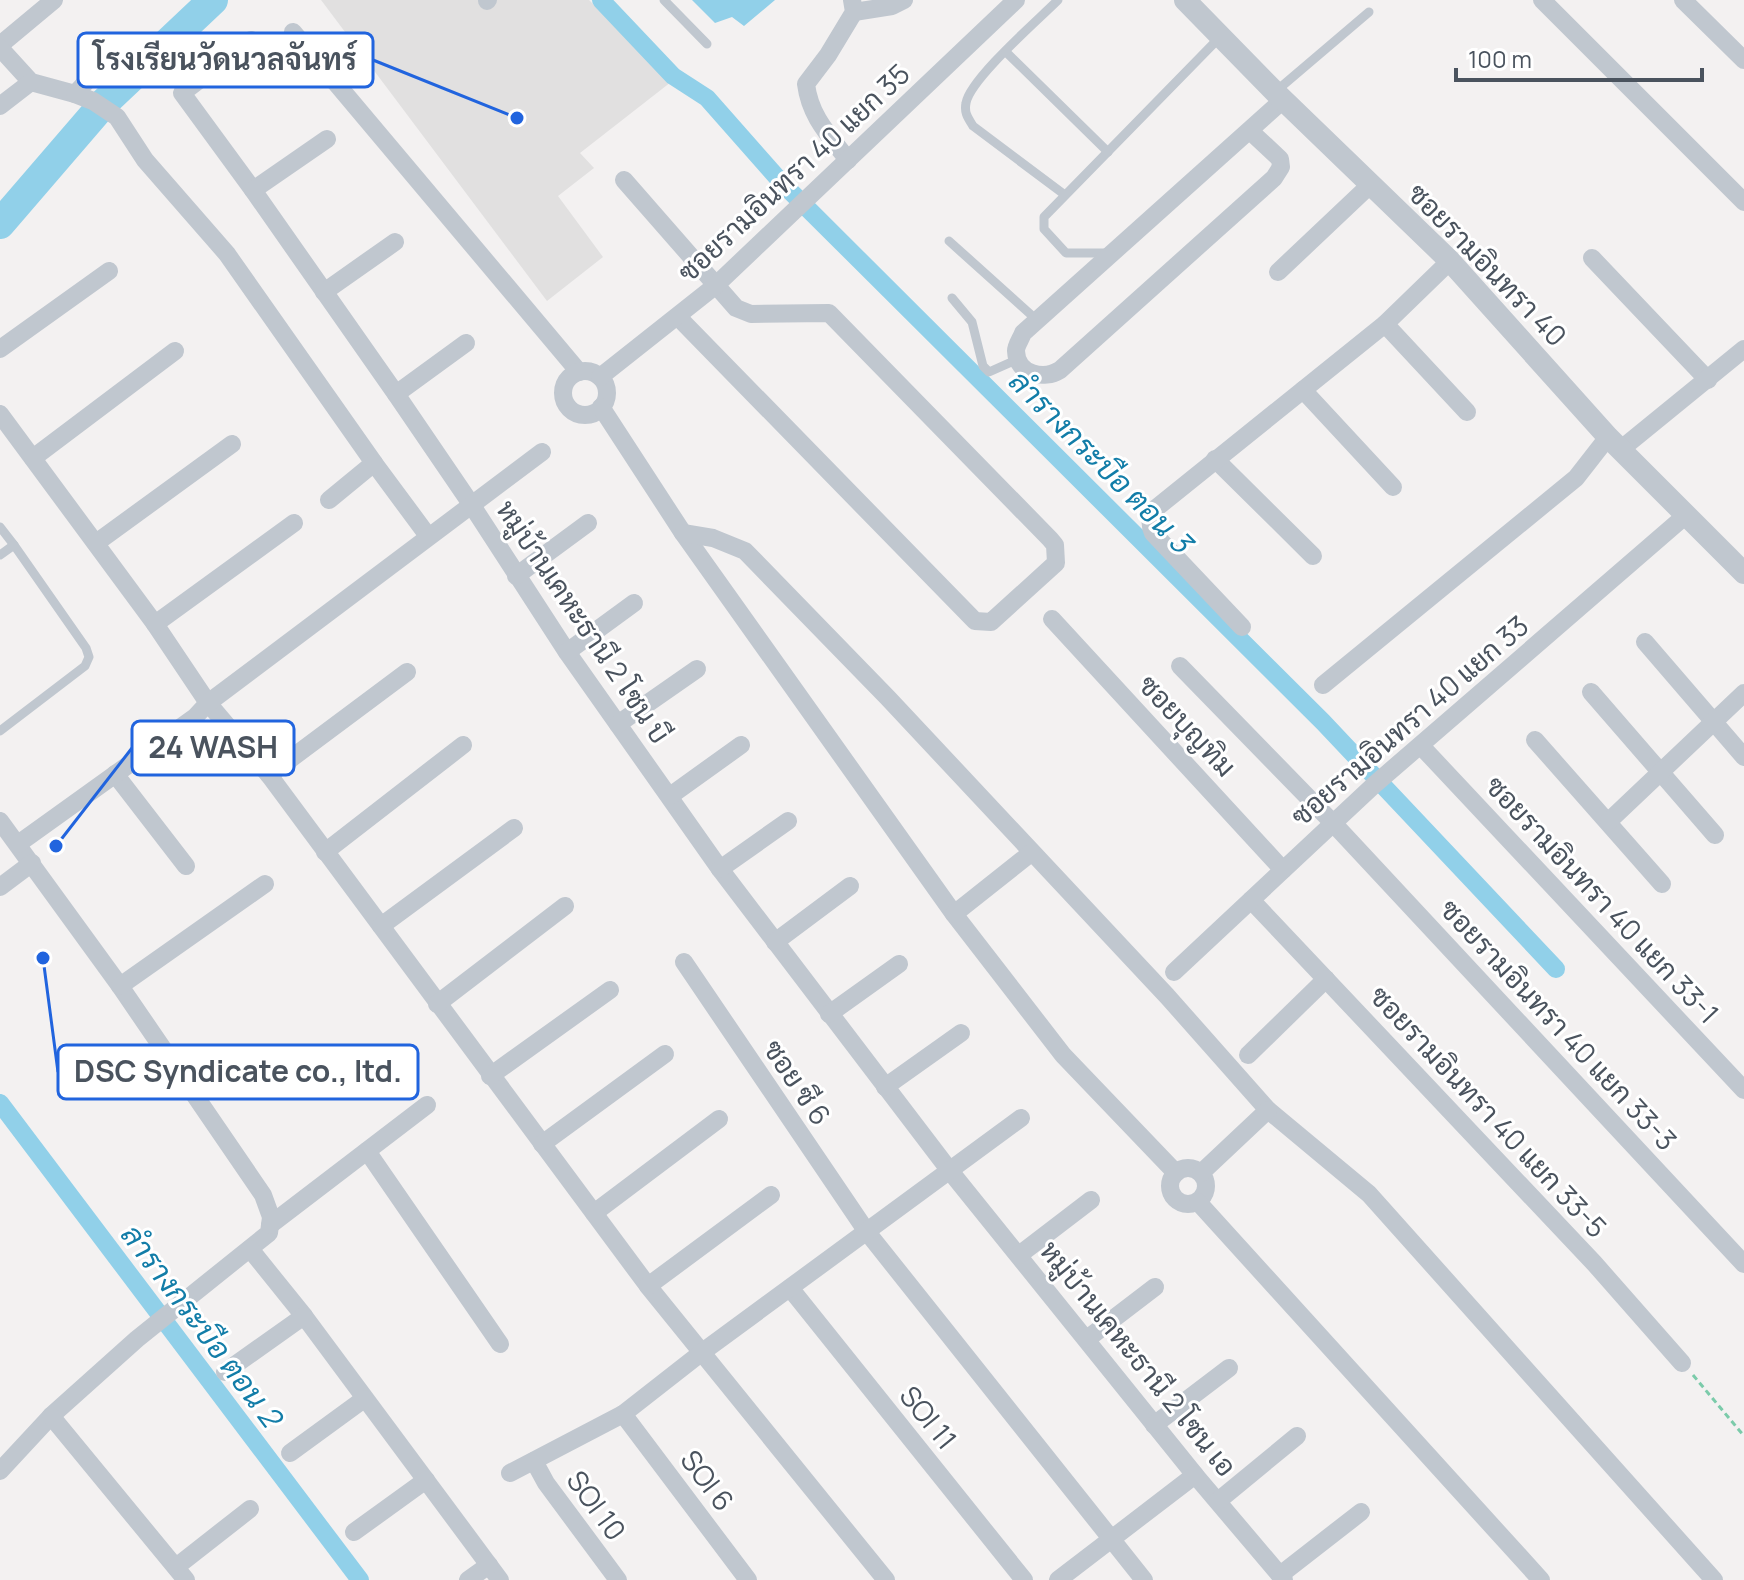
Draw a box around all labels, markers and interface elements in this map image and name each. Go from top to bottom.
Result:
scale bar [1456,32,1702,82]
callout: โรงเรียนวัดนวลจันทร์ [78,33,373,87]
text: โรงเรียนวัดนวลจันทร์ [91,38,358,79]
text: 100 m [1468,42,1532,75]
street label: ซอยรามอินทรา 40 แยก 35 [669,54,917,290]
street label: ซอยรามอินทรา 40 [1400,174,1576,354]
water label: ลำรางกระบือ ตอน 3 [1001,361,1204,564]
street label: หมู่บ้านเคหะธานี 2 โซน บี [487,492,680,751]
street label: ซอยรามอินทรา 40 แยก 33 [1282,606,1536,834]
street label: ซอยบุญทิม [1129,666,1245,786]
callout: 24 WASH [132,721,294,775]
text: 24 WASH [148,726,278,767]
street label: ซอยรามอินทรา 40 แยก 33-1 [1478,767,1728,1031]
street label: ซอยรามอินทรา 40 แยก 33-3 [1432,890,1686,1158]
street label: ซอยรามอินทรา 40 แยก 33-5 [1362,977,1616,1245]
street label: ซอย ซี 6 [756,1032,840,1132]
callout: DSC Syndicate co., ltd. [58,1045,418,1099]
text: DSC Syndicate co., ltd. [74,1050,402,1091]
water label: ลำรางกระบือ ตอน 2 [112,1215,293,1437]
street label: หมู่บ้านเคหะธานี 2 โซน เอ [1030,1232,1246,1485]
street label: SOI 11 [892,1377,966,1457]
street label: SOI 6 [673,1442,743,1518]
street label: SOI 10 [559,1462,635,1548]

